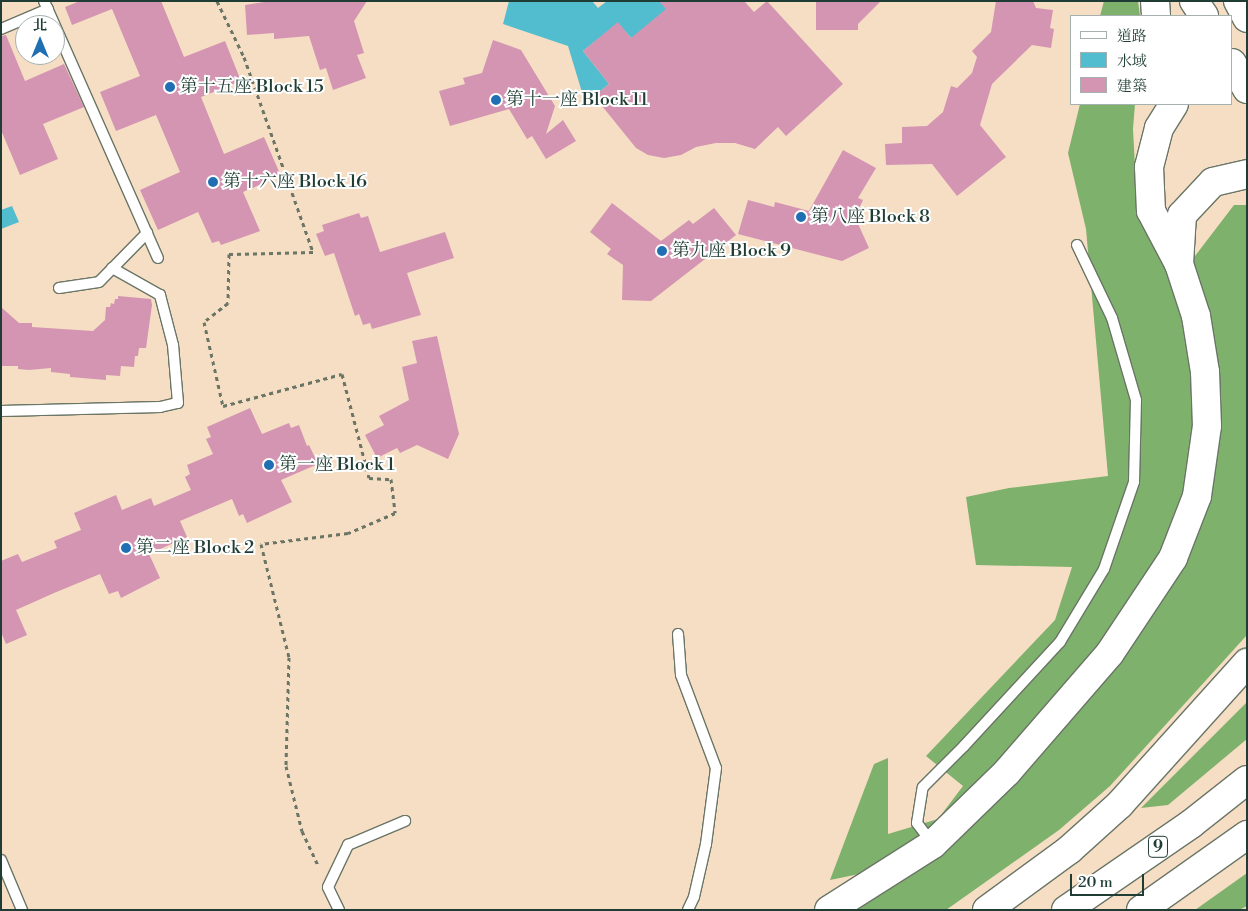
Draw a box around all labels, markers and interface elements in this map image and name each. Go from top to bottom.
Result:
north arrow [15,15,65,65]
legend [1070,15,1233,105]
text: 北 [33,17,47,35]
text: 道路 [1117,27,1147,46]
text: 水域 [1117,52,1147,71]
place label: 第十五座 Block 15 [180,76,324,98]
text: 建築 [1117,77,1147,96]
marker: 第十五座 Block 15 [164,81,176,93]
place label: 第十一座 Block 11 [506,89,648,111]
marker: 第十一座 Block 11 [490,94,502,106]
place label: 第十六座 Block 16 [223,171,367,193]
marker: 第十六座 Block 16 [207,176,219,188]
place label: 第八座 Block 8 [811,206,930,228]
marker: 第八座 Block 8 [795,211,807,223]
place label: 第九座 Block 9 [672,240,791,262]
marker: 第九座 Block 9 [656,245,668,257]
place label: 第一座 Block 1 [279,454,395,476]
marker: 第一座 Block 1 [263,459,275,471]
place label: 第二座 Block 2 [136,537,254,559]
marker: 第二座 Block 2 [120,542,132,554]
road number: 9 [1147,834,1169,860]
scale bar [1073,864,1147,896]
text: 20 m [1078,873,1113,892]

